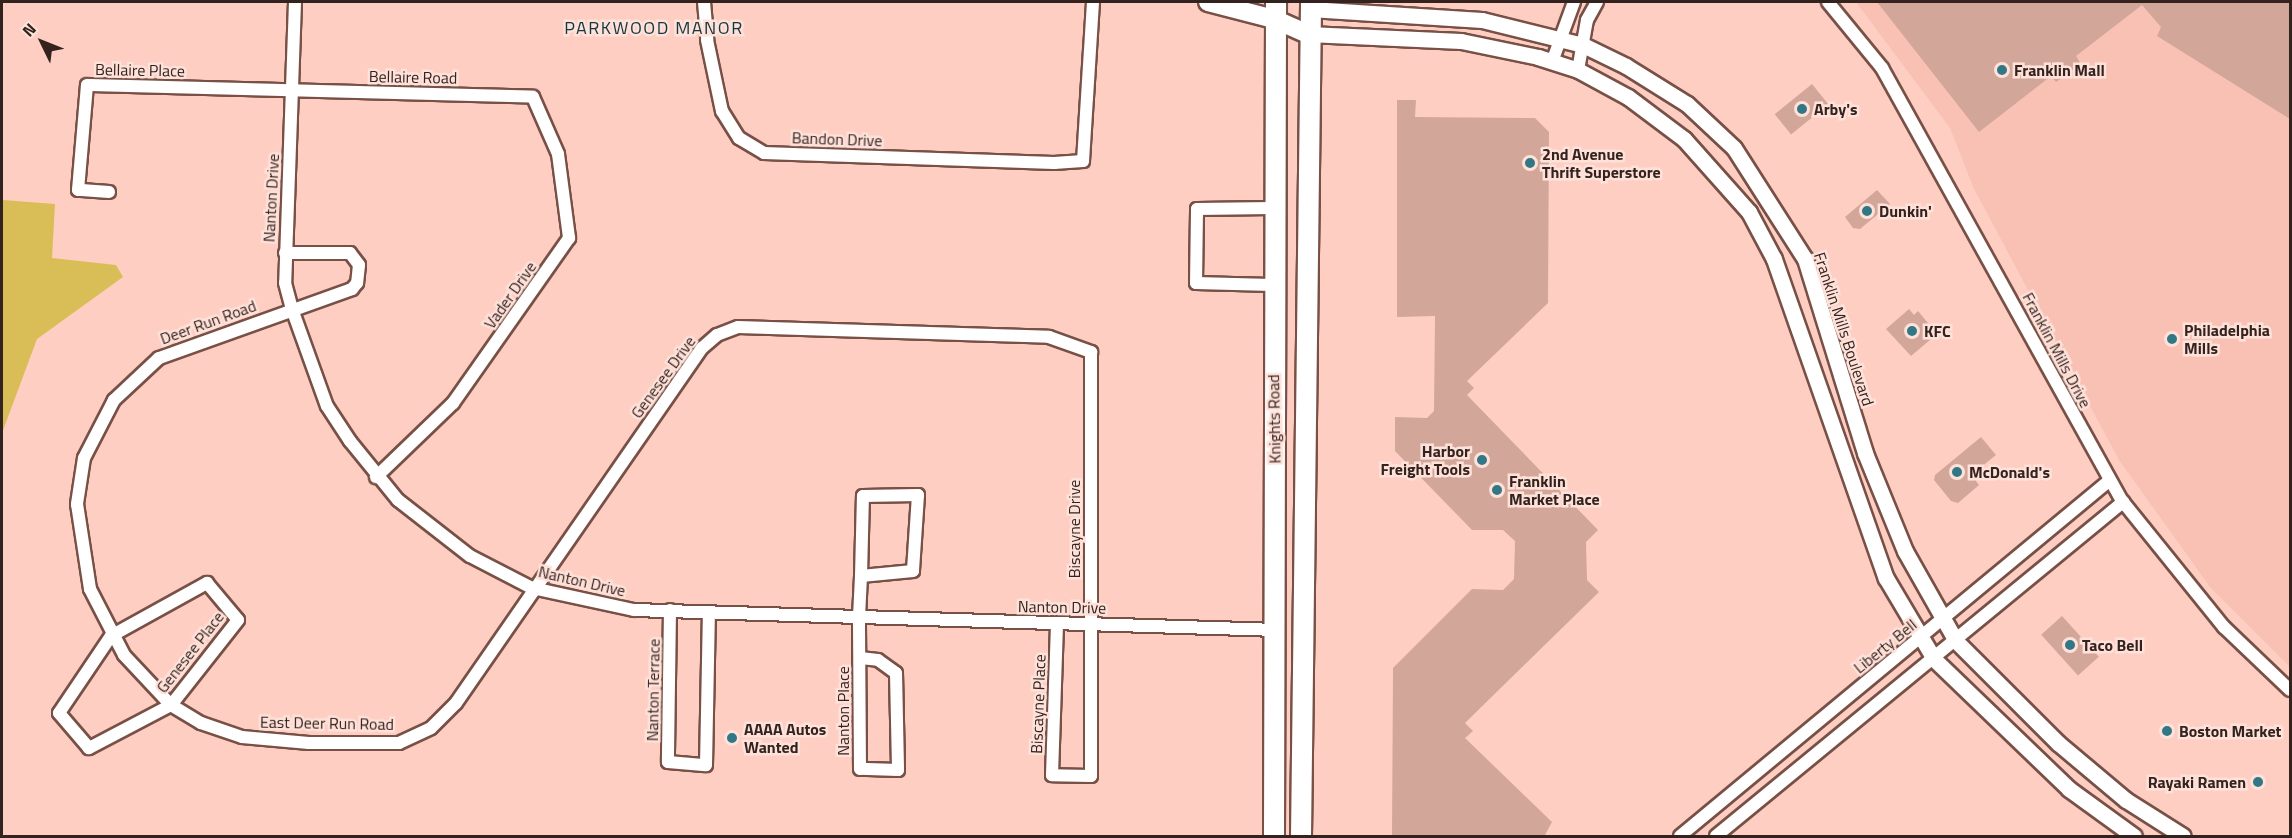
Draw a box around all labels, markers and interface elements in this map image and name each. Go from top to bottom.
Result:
north arrow [12,12,72,72]
text: N [16,17,41,42]
district label: PARKWOOD MANOR [564,17,744,39]
street label: Bellaire Place [95,60,185,80]
place label: Franklin Mall [2014,60,2105,80]
marker: Franklin Mall [1995,63,2009,77]
street label: Bellaire Road [369,67,457,87]
place label: Arby's [1814,99,1858,119]
marker: Arby's [1795,102,1809,116]
street label: Bandon Drive [791,128,883,150]
place label: 2nd Avenue Thrift Superstore [1542,144,1661,182]
street label: Nanton Drive [259,153,283,243]
marker: 2nd Avenue Thrift Superstore [1523,156,1537,170]
place label: Dunkin' [1879,201,1932,221]
marker: Dunkin' [1860,204,1874,218]
street label: Franklin Mills Boulevard [1810,250,1878,408]
street label: Vader Drive [480,258,540,332]
street label: Franklin Mills Drive [2019,289,2095,411]
street label: Deer Run Road [157,296,259,348]
place label: Philadelphia Mills [2184,320,2270,358]
place label: KFC [1924,321,1951,341]
marker: KFC [1905,324,1919,338]
street label: Genesee Drive [627,332,699,422]
marker: Philadelphia Mills [2165,332,2179,346]
street label: Knights Road [1264,374,1284,464]
place label: Harbor Freight Tools [1381,441,1470,479]
marker: Harbor Freight Tools [1475,453,1489,467]
place label: McDonald's [1969,462,2050,482]
marker: McDonald's [1950,465,1964,479]
place label: Franklin Market Place [1509,471,1600,509]
street label: Biscayne Drive [1064,480,1084,578]
marker: Franklin Market Place [1490,483,1504,497]
street label: Nanton Drive [537,562,627,600]
street label: Nanton Drive [1018,597,1106,617]
street label: Genesee Place [152,608,228,696]
street label: Liberty Bell [1850,615,1920,677]
place label: Taco Bell [2082,635,2143,655]
marker: Taco Bell [2063,638,2077,652]
street label: Nanton Terrace [643,639,663,741]
street label: Biscayne Place [1027,654,1049,754]
street label: Nanton Place [833,666,853,756]
street label: East Deer Run Road [260,712,394,734]
place label: AAAA Autos Wanted [744,719,826,757]
place label: Boston Market [2179,721,2281,741]
marker: Boston Market [2160,724,2174,738]
marker: AAAA Autos Wanted [725,731,739,745]
place label: Rayaki Ramen [2148,772,2246,792]
marker: Rayaki Ramen [2251,775,2265,789]

